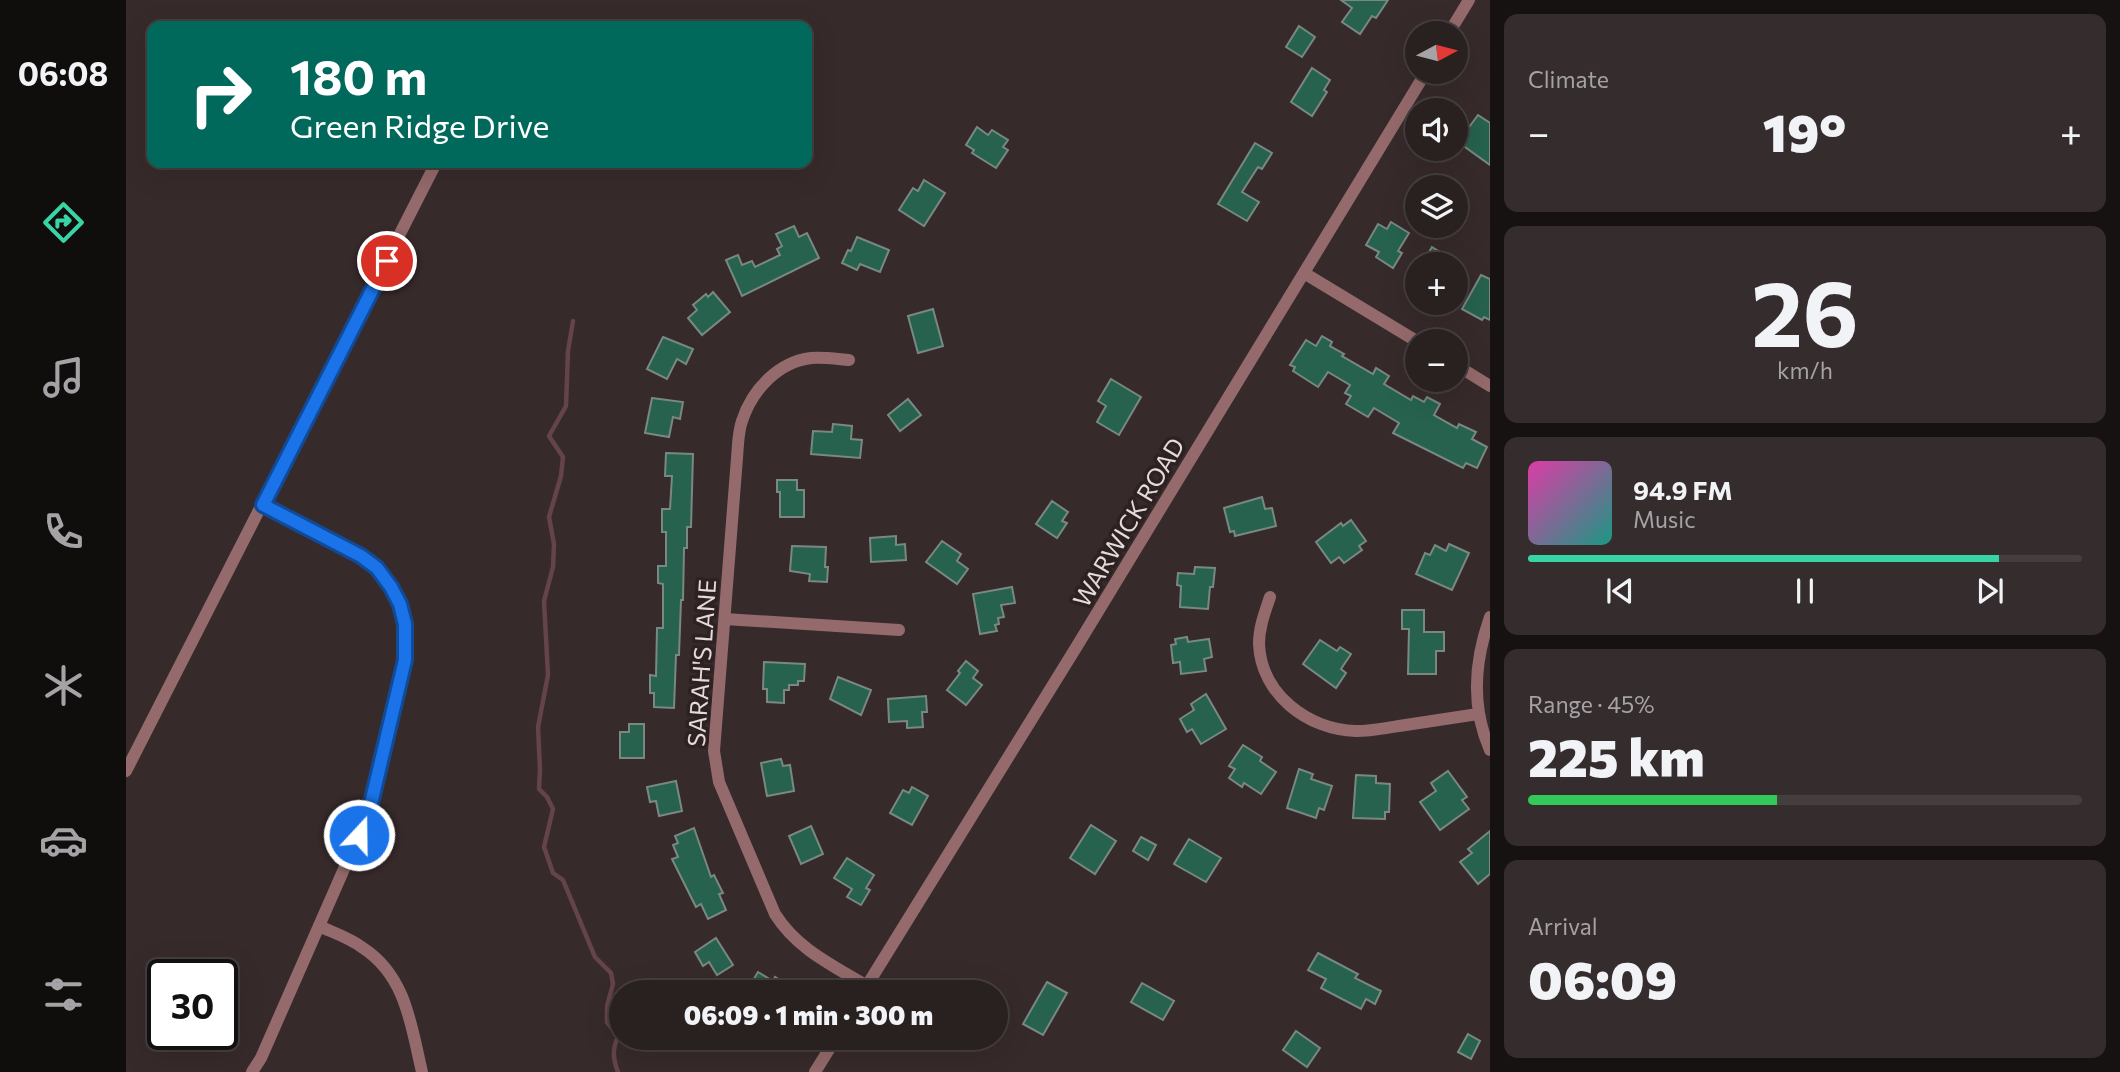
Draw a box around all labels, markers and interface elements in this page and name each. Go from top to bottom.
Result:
north arrow [1405,21,1468,84]
map controls [1405,21,1468,392]
text: 180 m [290,45,427,105]
icon: right [175,49,266,140]
text: 06:08 [18,53,108,93]
text: Climate [1528,65,1609,93]
button: sound [1405,98,1468,161]
text: 19° [1763,99,1846,163]
text: Green Ridge Drive [290,105,549,145]
text: − [1528,108,1550,155]
text: + [2060,108,2082,155]
button: layers [1405,175,1468,238]
icon: directions [39,198,88,247]
pin [357,231,417,291]
icon: arrive [368,242,406,280]
button: + [1405,252,1468,315]
text: 26 [1751,254,1859,366]
button: − [1405,329,1468,392]
icon: music [39,353,88,402]
text: km/h [1777,356,1833,384]
street label: WARWICK ROAD [1066,432,1190,612]
text: 94.9 FM [1633,474,1732,505]
text: Music [1633,505,1696,533]
icon: phone [39,507,88,556]
icon: previous [1601,572,1639,610]
icon: pause [1786,572,1824,610]
icon: next [1971,572,2009,610]
street label: SARAH'S LANE [681,578,721,748]
icon: climate [39,661,88,710]
text: Range · 45% [1528,690,1654,718]
text: 225 km [1528,724,1705,788]
position arrow [322,798,396,872]
icon: car [39,816,88,865]
text: Arrival [1528,912,1598,940]
text: 06:09 [1528,946,1677,1010]
speed limit sign: 30 [147,959,238,1050]
icon: filters [39,970,88,1019]
text: 06:09 · 1 min · 300 m [684,999,933,1030]

